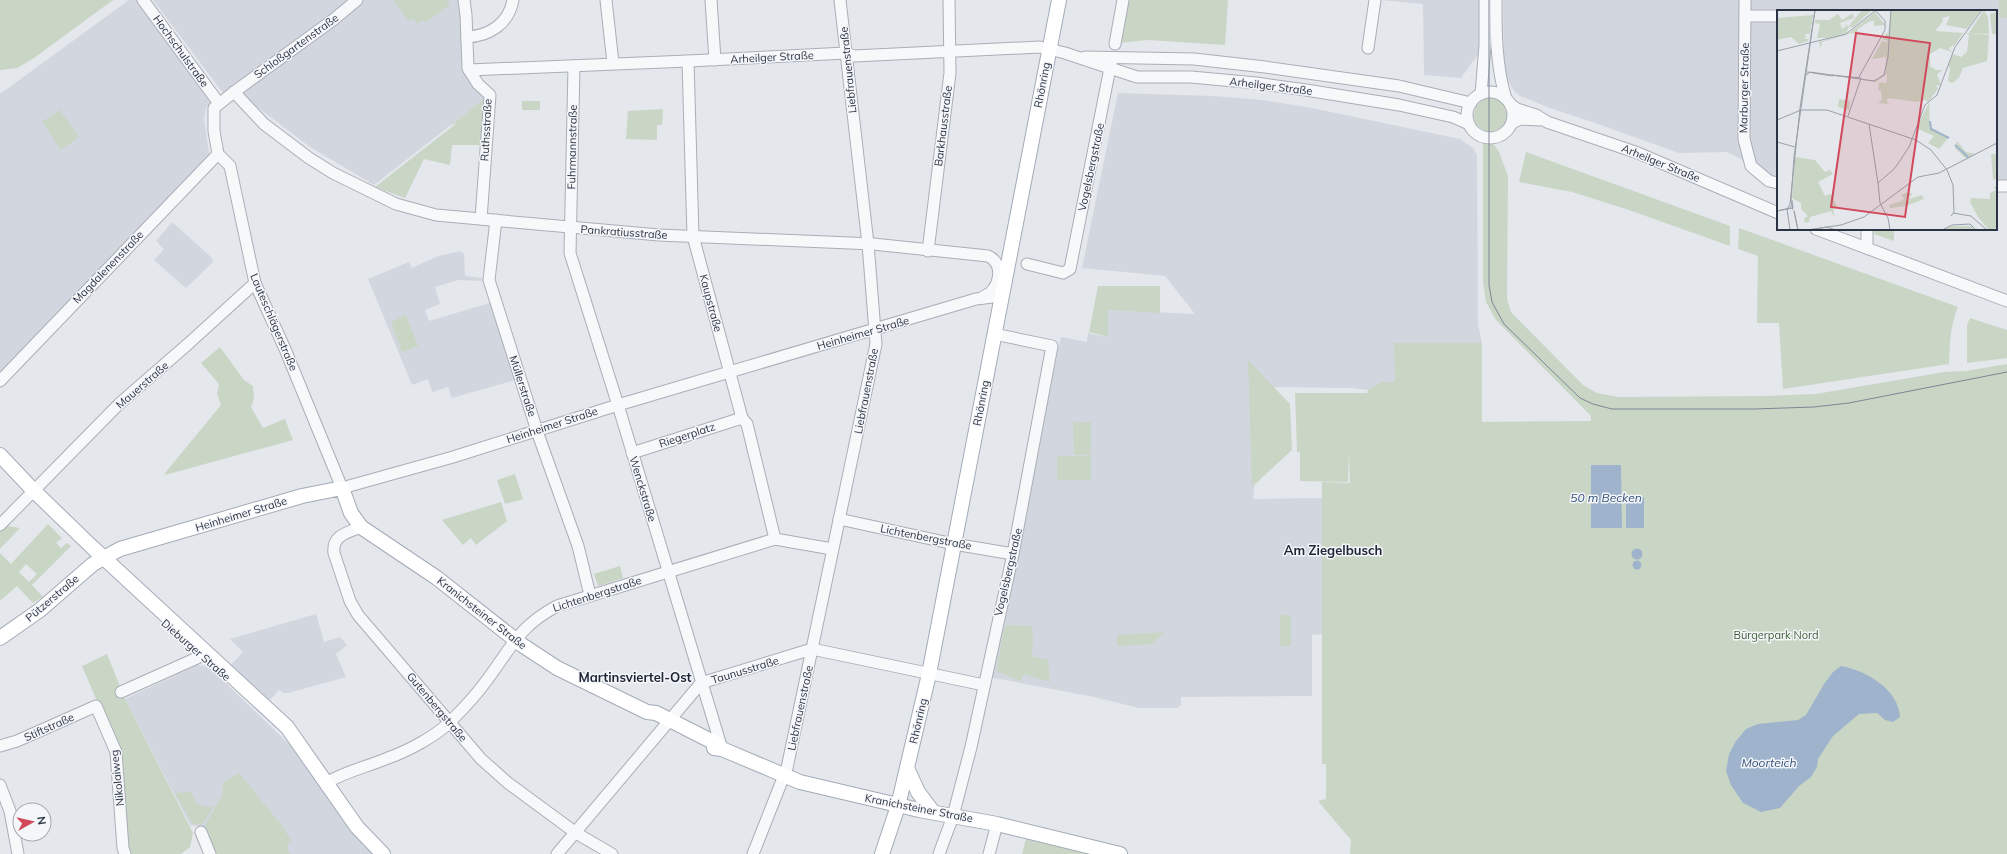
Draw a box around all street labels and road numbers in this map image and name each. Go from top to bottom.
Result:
street label: Schloßgartenstraße [251,11,341,81]
street label: Hochschulstraße [150,12,212,90]
street label: Liebfrauenstraße [836,26,860,114]
street label: Marburger Straße [1736,43,1752,133]
street label: Arheilger Straße [730,48,814,66]
street label: Rhönring [1031,61,1053,109]
street label: Arheilger Straße [1229,74,1313,98]
street label: Barkhausstraße [931,85,955,167]
street label: Ruthsstraße [477,98,495,162]
street label: Fuhrmannstraße [564,105,580,189]
street label: Vogelsbergstraße [1075,122,1107,212]
street label: Arheilger Straße [1620,141,1702,185]
street label: Pankratiusstraße [580,222,668,242]
street label: Magdalenenstraße [70,228,146,306]
street label: Lauteschlägerstraße [247,271,301,373]
street label: Kaupstraße [697,273,725,333]
street label: Heinheimer Straße [815,313,911,353]
street label: Liebfrauenstraße [851,347,881,435]
street label: Müllerstraße [506,354,540,418]
street label: Mauerstraße [113,358,171,412]
street label: Rhönring [970,379,992,427]
street label: Heinheimer Straße [505,404,599,446]
street label: Riegerplatz [657,419,717,451]
street label: Wenckstraße [626,455,660,523]
street label: Heinheimer Straße [193,493,289,535]
street label: Lichtenbergstraße [879,521,973,553]
street label: Vogelsbergstraße [991,527,1025,617]
street label: Pützerstraße [22,572,82,624]
street label: Lichtenbergstraße [551,573,643,615]
street label: Kranichsteiner Straße [434,574,530,652]
street label: Dieburger Straße [158,616,234,684]
street label: Taunusstraße [710,653,780,687]
street label: Liebfrauenstraße [784,664,816,752]
street label: Gutenbergstraße [404,669,470,745]
street label: Rhönring [906,697,930,745]
street label: Stiftstraße [22,710,76,744]
street label: Nikolaiweg [107,749,127,807]
street label: Kranichsteiner Straße [864,791,974,825]

